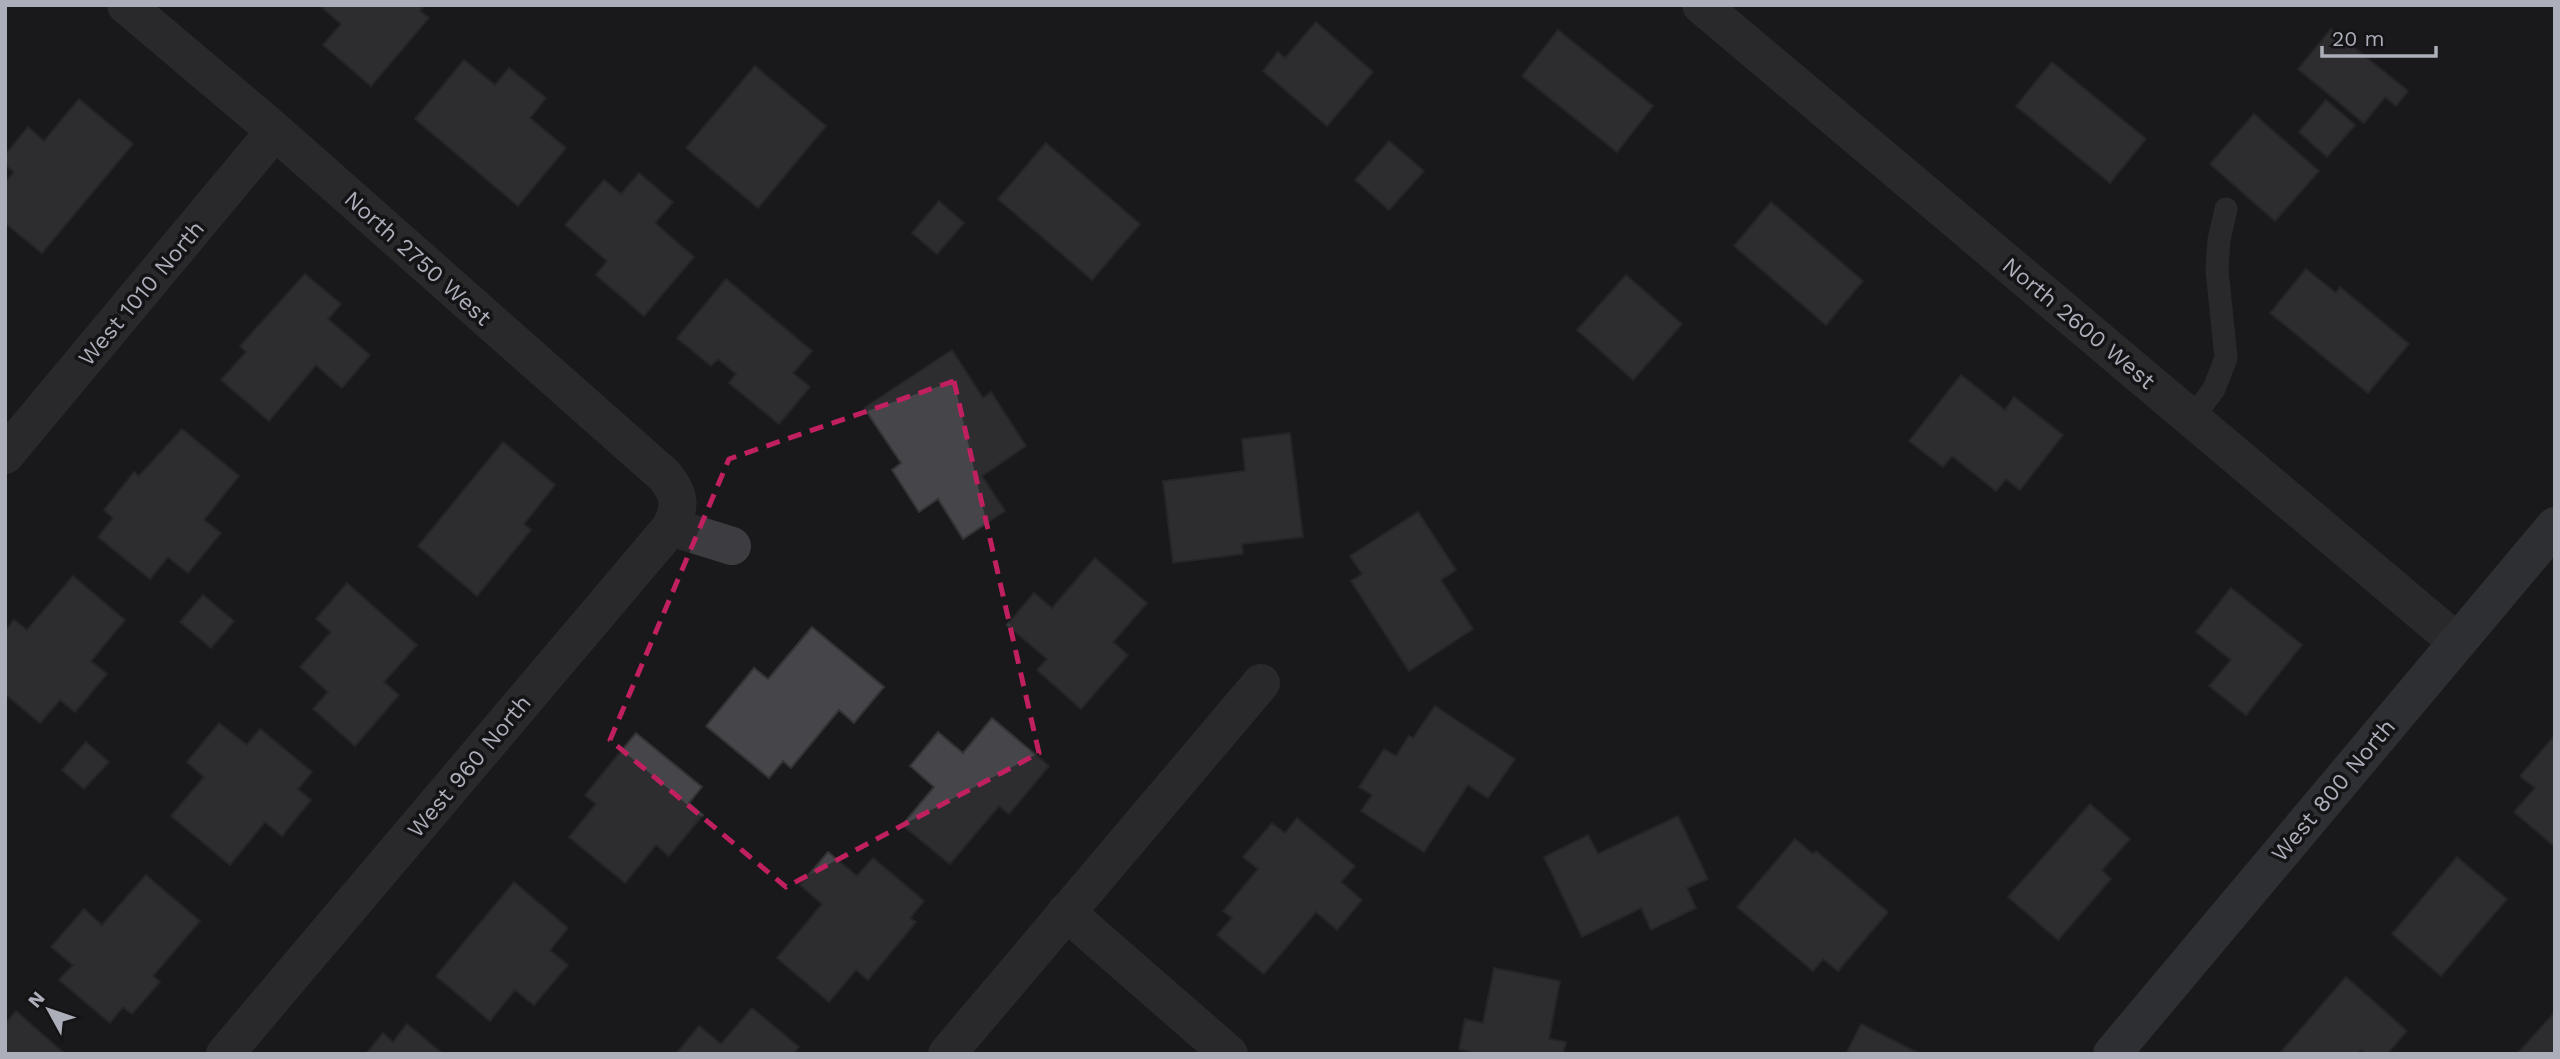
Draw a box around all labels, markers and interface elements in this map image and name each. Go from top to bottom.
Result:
scale bar [2322,14,2436,58]
text: 20 m [2332,26,2384,51]
street label: North 2750 West [339,185,497,332]
street label: West 1010 North [73,215,210,371]
street label: North 2600 West [1997,252,2161,395]
street label: West 960 North [402,690,537,843]
street label: West 800 North [2266,714,2401,867]
north arrow [14,975,84,1045]
text: N [23,987,50,1012]

